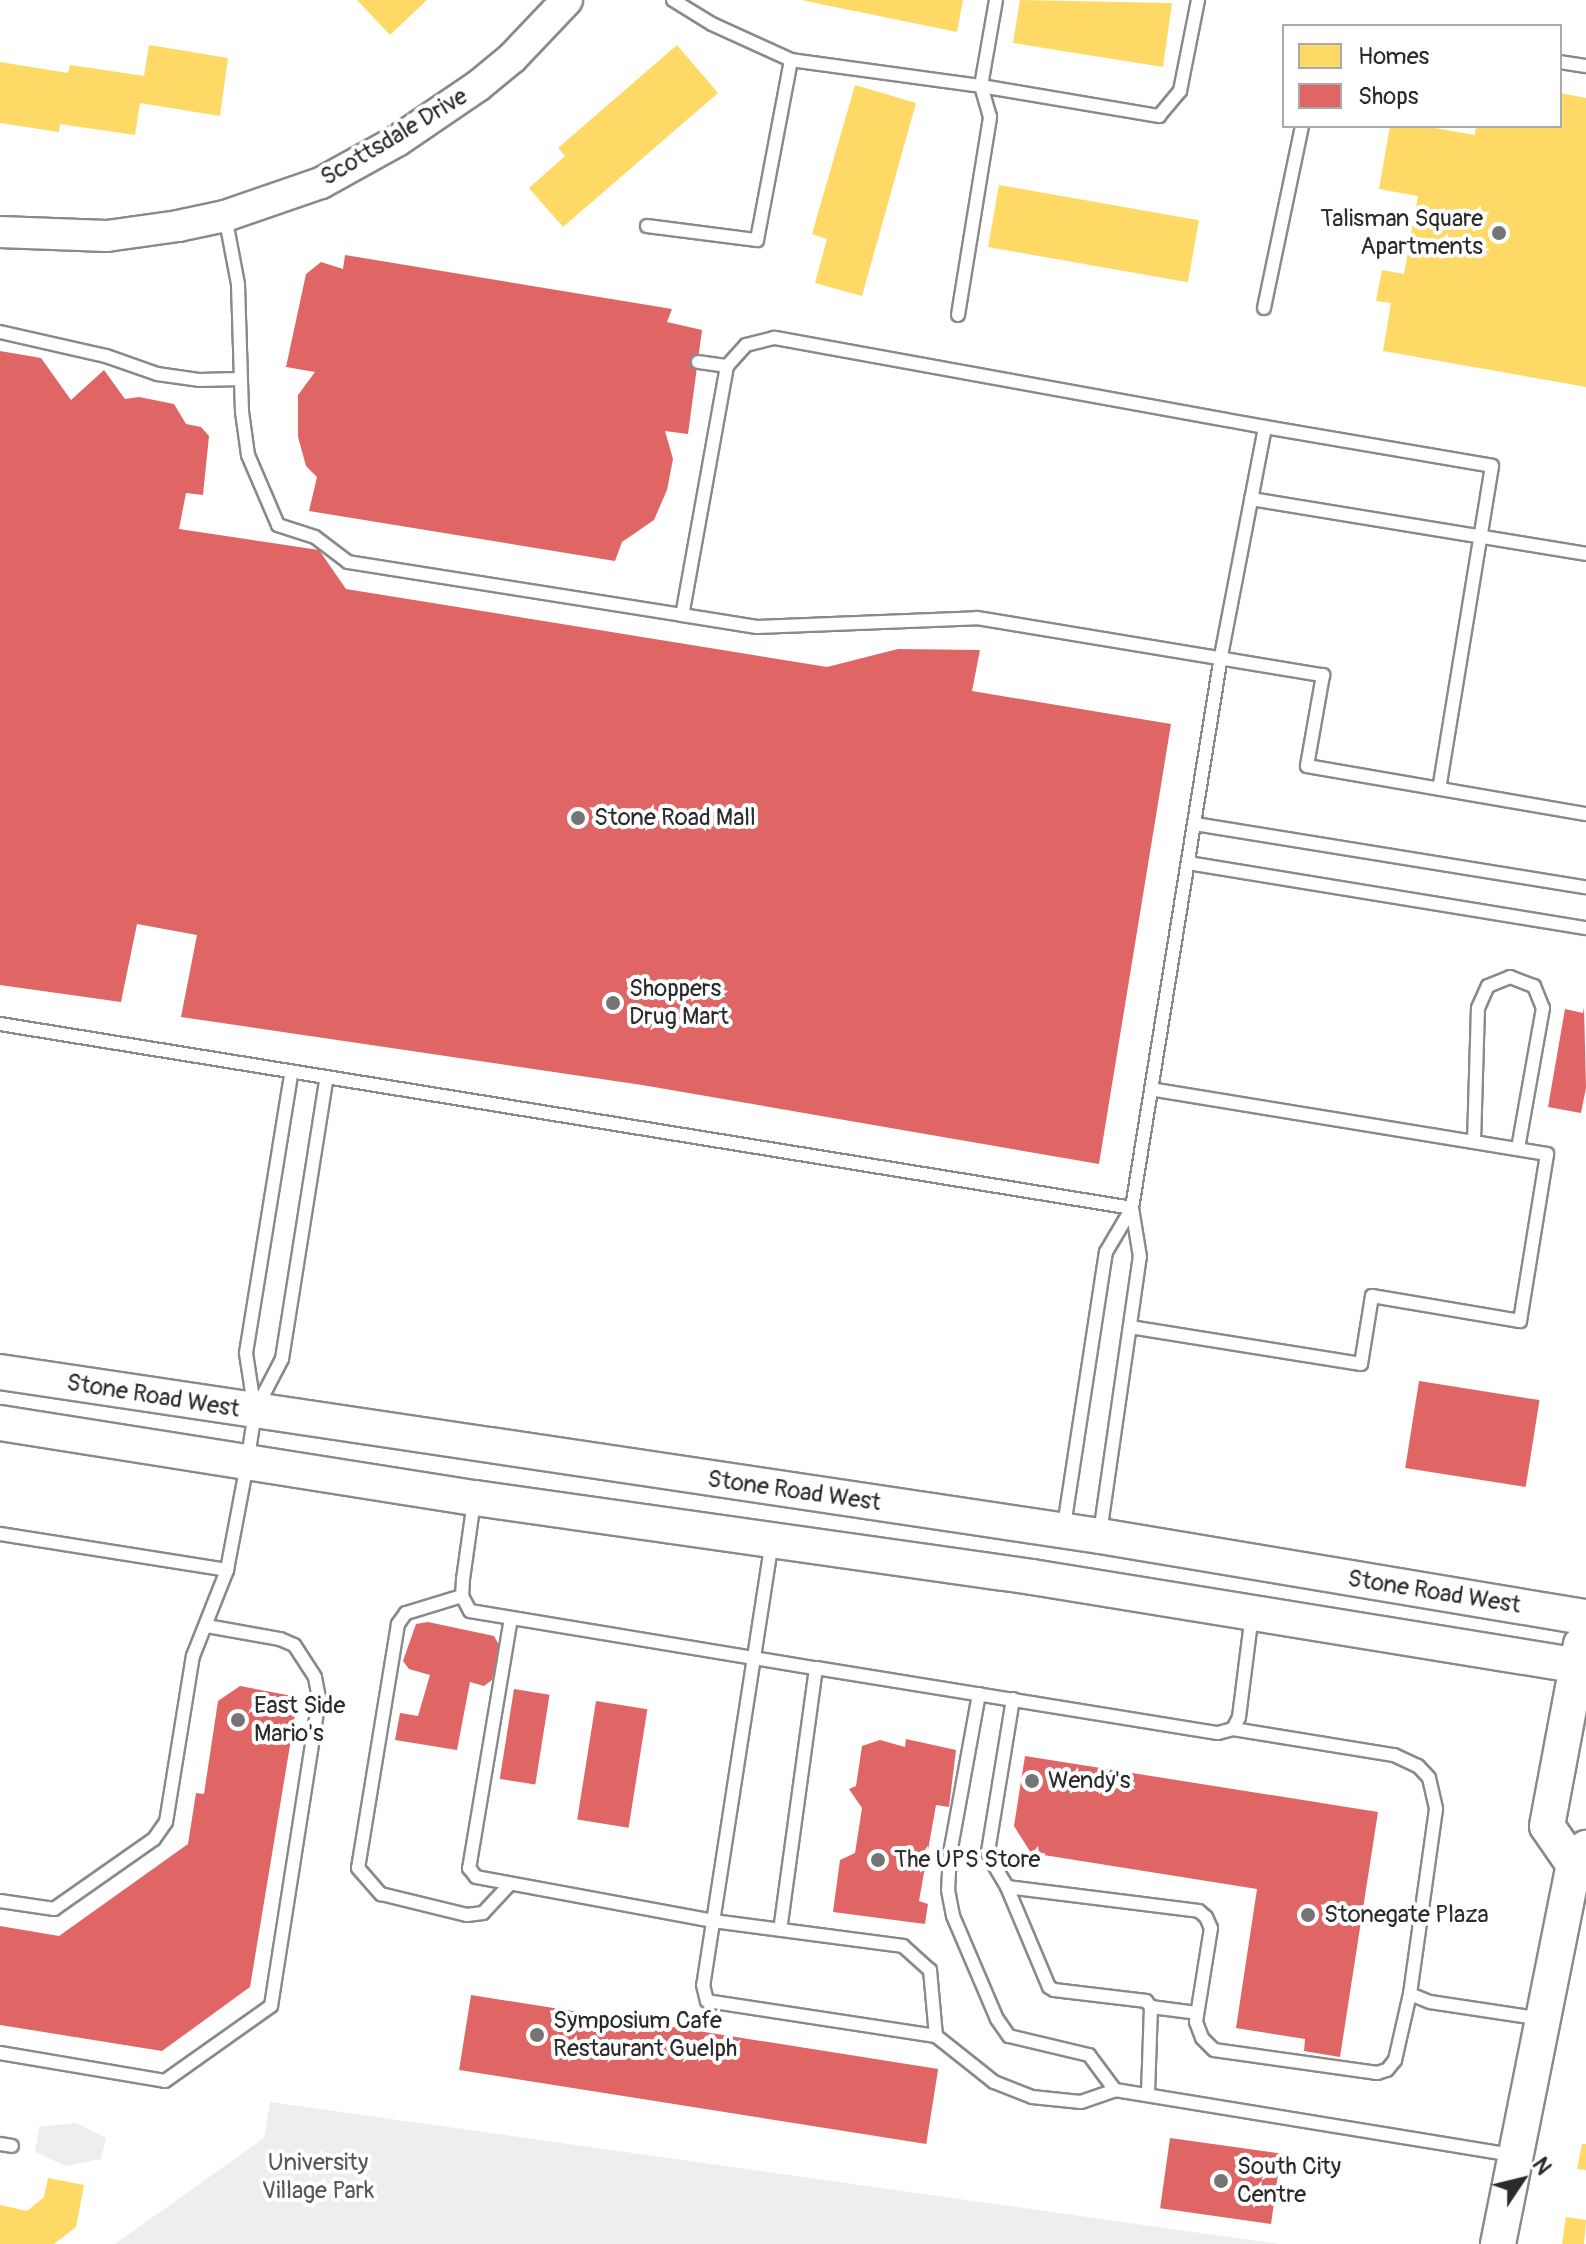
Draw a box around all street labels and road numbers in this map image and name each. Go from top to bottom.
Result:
street label: Scottsdale Drive [315,82,473,192]
street label: Stone Road West [65,1368,241,1424]
street label: Stone Road West [706,1465,882,1517]
street label: Stone Road West [1346,1564,1522,1620]

